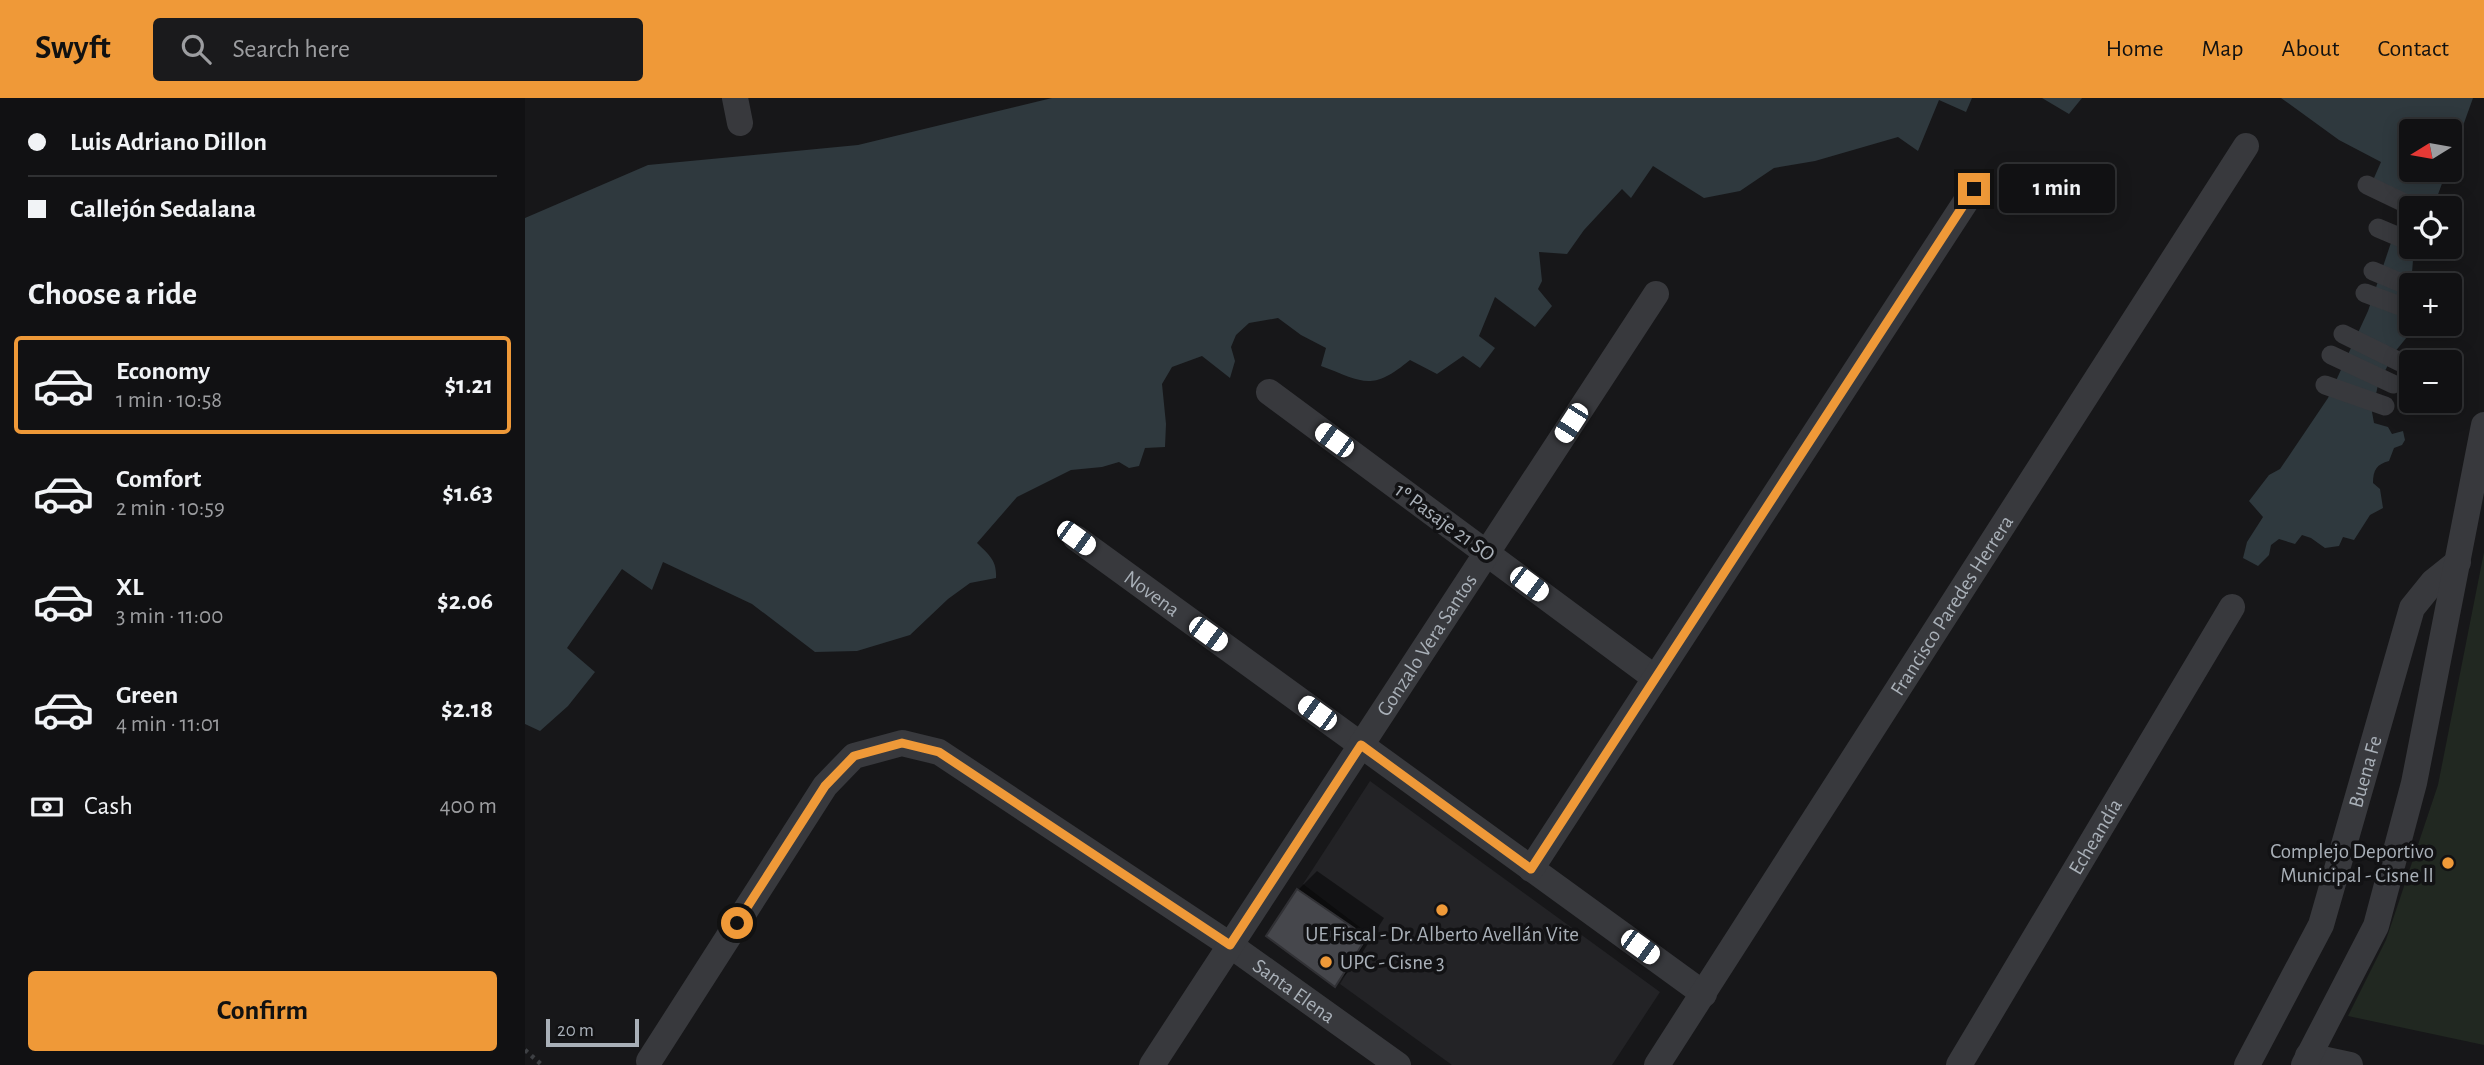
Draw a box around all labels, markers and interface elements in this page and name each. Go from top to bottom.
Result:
search box [153,18,643,81]
icon: search [177,30,215,68]
text: Swyft [35,32,111,65]
text: Search here [233,36,350,62]
text: Home [2106,37,2164,61]
text: Map [2202,37,2244,61]
text: About [2282,37,2339,61]
text: Contact [2377,37,2449,61]
north arrow [2399,119,2462,182]
map controls [2399,119,2462,413]
text: Luis Adriano Dillon [70,129,267,155]
callout: 1 min [1999,164,2114,214]
route end [1958,173,1990,205]
text: 1 min [2033,177,2081,200]
text: Callejón Sedalana [70,196,256,222]
button: locate [2399,196,2462,259]
button: + [2399,273,2462,336]
text: Choose a ride [28,278,197,310]
button: − [2399,350,2462,413]
icon: car [32,354,95,417]
text: Economy [116,358,210,384]
text: $1.21 [444,372,493,398]
text: 1 min · 10:58 [116,389,222,412]
car [1551,400,1592,446]
car [1311,419,1358,461]
icon: car [32,462,95,525]
text: Comfort [116,466,201,492]
street label: 1º Pasaje 21 SO [1391,479,1498,565]
text: $1.63 [442,480,493,506]
text: 2 min · 10:59 [116,497,225,520]
street label: Francisco Paredes Herrera [1887,511,2018,699]
car [1053,517,1100,559]
car [1506,563,1553,605]
street label: Novena [1120,567,1184,621]
icon: car [32,570,95,633]
street label: Gonzalo Vera Santos [1373,570,1481,720]
text: XL [116,574,143,600]
text: $2.06 [437,588,493,614]
text: 3 min · 11:00 [116,605,223,628]
car [1185,613,1232,655]
icon: car [32,678,95,741]
text: Green [116,682,178,708]
car [1294,692,1341,734]
text: $2.18 [441,696,493,722]
text: 4 min · 11:01 [116,713,221,736]
street label: Buena Fe [2345,733,2386,810]
icon: cash [28,788,66,826]
text: Cash [84,793,133,819]
text: 400 m [439,795,497,818]
street label: Echeandía [2065,795,2126,878]
place label: Complejo Deportivo Municipal - Cisne II [2270,841,2434,886]
marker: Complejo Deportivo Municipal - Cisne II [2440,855,2456,871]
marker: UE Fiscal - Dr. Alberto Avellán Vite [1434,902,1450,918]
route start [721,907,753,939]
place label: UE Fiscal - Dr. Alberto Avellán Vite [1305,924,1579,945]
car [1617,926,1664,968]
place label: UPC - Cisne 3 [1340,952,1445,973]
marker: UPC - Cisne 3 [1318,954,1334,970]
street label: Santa Elena [1249,955,1339,1028]
button: Confirm [28,971,497,1051]
scale bar [546,1016,639,1048]
text: 20 m [557,1021,594,1040]

